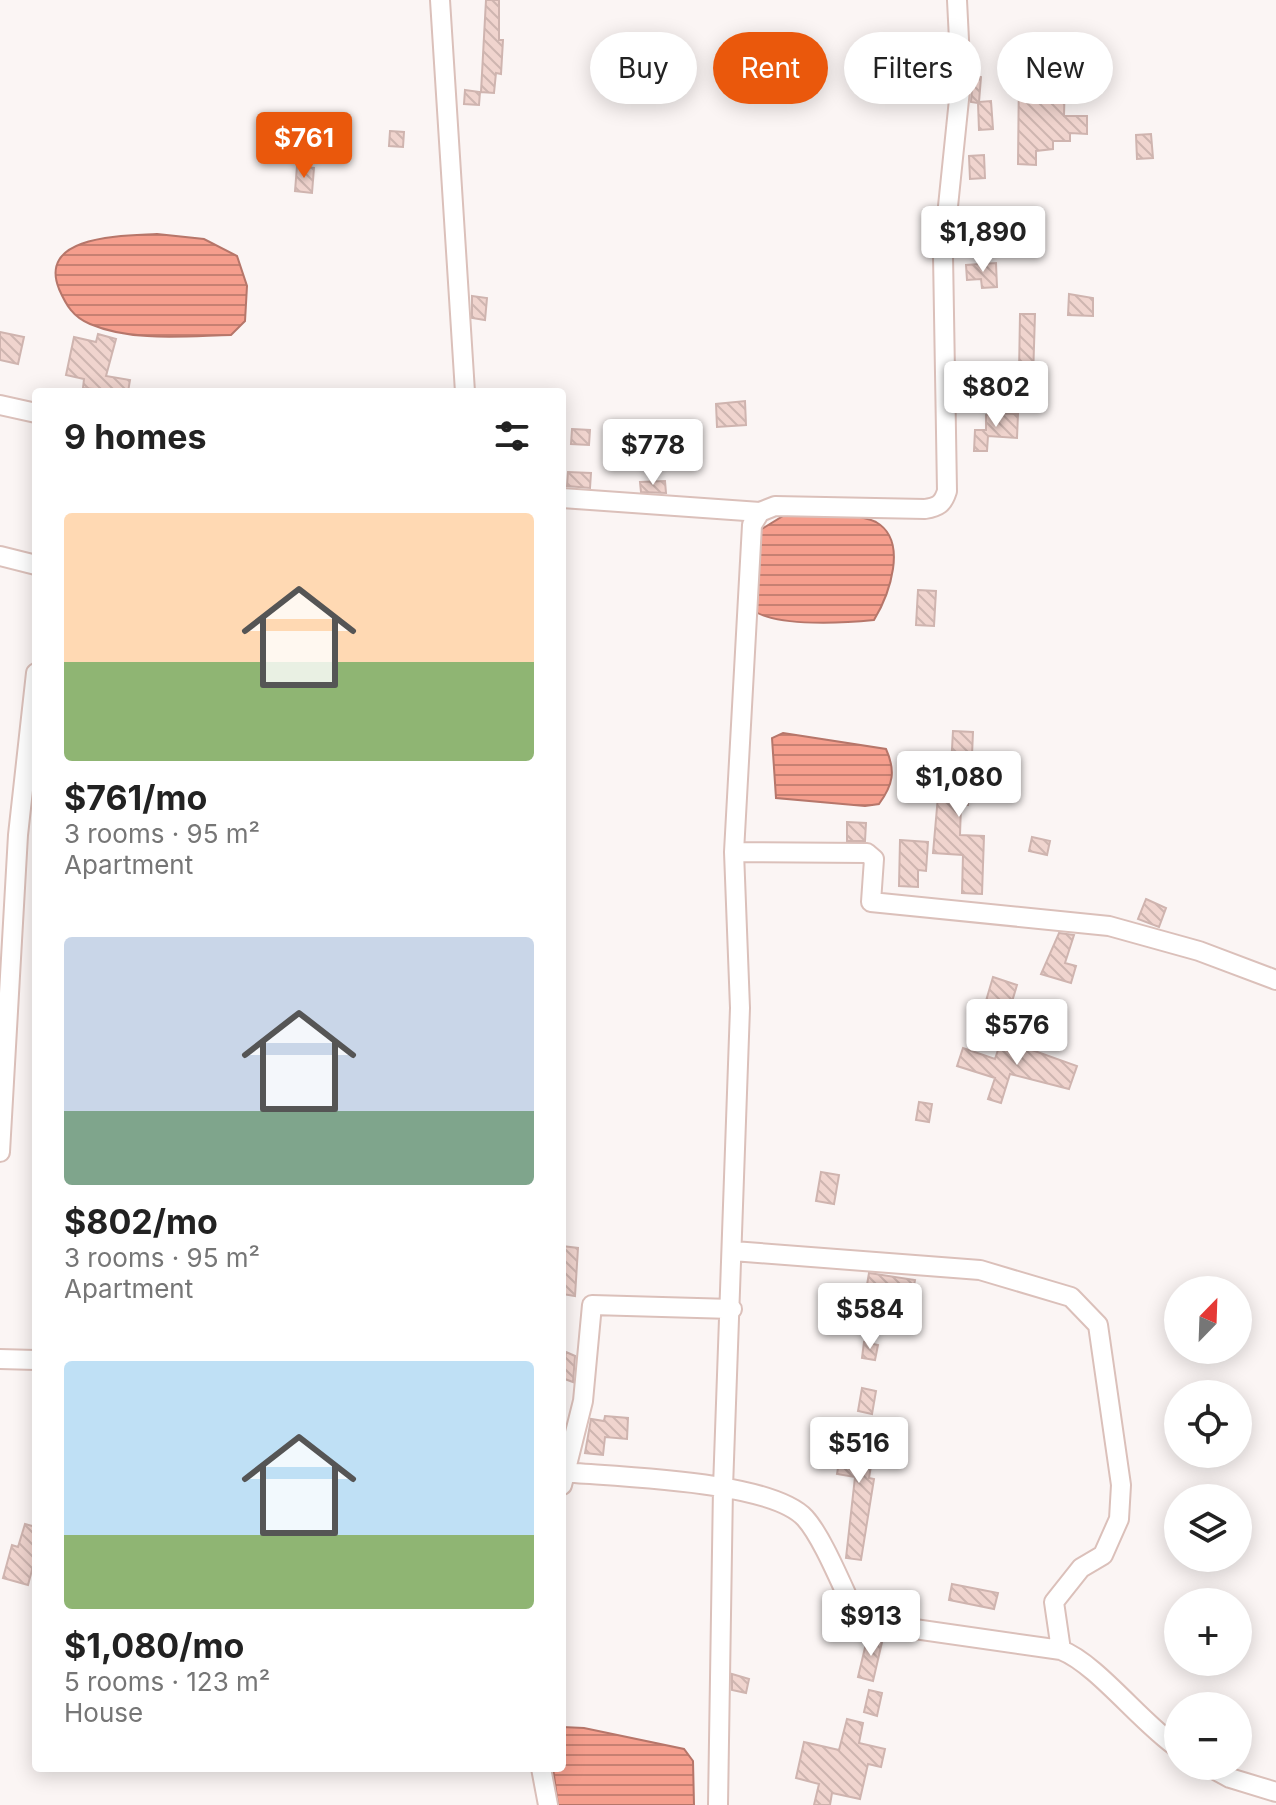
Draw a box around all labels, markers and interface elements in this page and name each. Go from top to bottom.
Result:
chip: Buy [590,32,697,104]
chip: Rent [713,32,828,104]
chip: Filters [844,32,981,104]
chip: New [997,32,1113,104]
pin: $761 [257,112,351,180]
text: $761 [274,122,334,153]
pin: $1,890 [918,206,1048,274]
text: $1,890 [939,216,1027,247]
pin: $802 [949,361,1043,429]
text: $802 [962,371,1030,402]
icon: filters [490,414,534,458]
text: 9 homes [64,416,206,457]
pin: $778 [606,419,700,487]
text: $778 [621,429,685,460]
icon: home [227,565,371,709]
pin: $1,080 [894,751,1024,819]
text: $1,080 [915,761,1003,792]
text: $761/mo [64,777,207,818]
text: 3 rooms · 95 m² [64,818,260,849]
text: Apartment [64,849,193,880]
icon: home [227,989,371,1133]
pin: $576 [970,999,1064,1067]
text: $576 [984,1009,1050,1040]
text: $802/mo [64,1201,218,1242]
text: 3 rooms · 95 m² [64,1242,260,1273]
text: Apartment [64,1273,193,1304]
north arrow [1164,1276,1252,1364]
map controls [1164,1276,1252,1780]
pin: $584 [823,1283,917,1351]
text: $584 [836,1293,904,1324]
button: locate [1164,1380,1252,1468]
icon: home [227,1413,371,1557]
pin: $516 [812,1417,906,1485]
text: $516 [828,1427,890,1458]
button: layers [1164,1484,1252,1572]
button: + [1164,1588,1252,1676]
pin: $913 [824,1590,918,1658]
text: $913 [840,1600,902,1631]
text: $1,080/mo [64,1625,244,1666]
text: 5 rooms · 123 m² [64,1666,270,1697]
button: − [1164,1692,1252,1780]
text: House [64,1697,143,1728]

